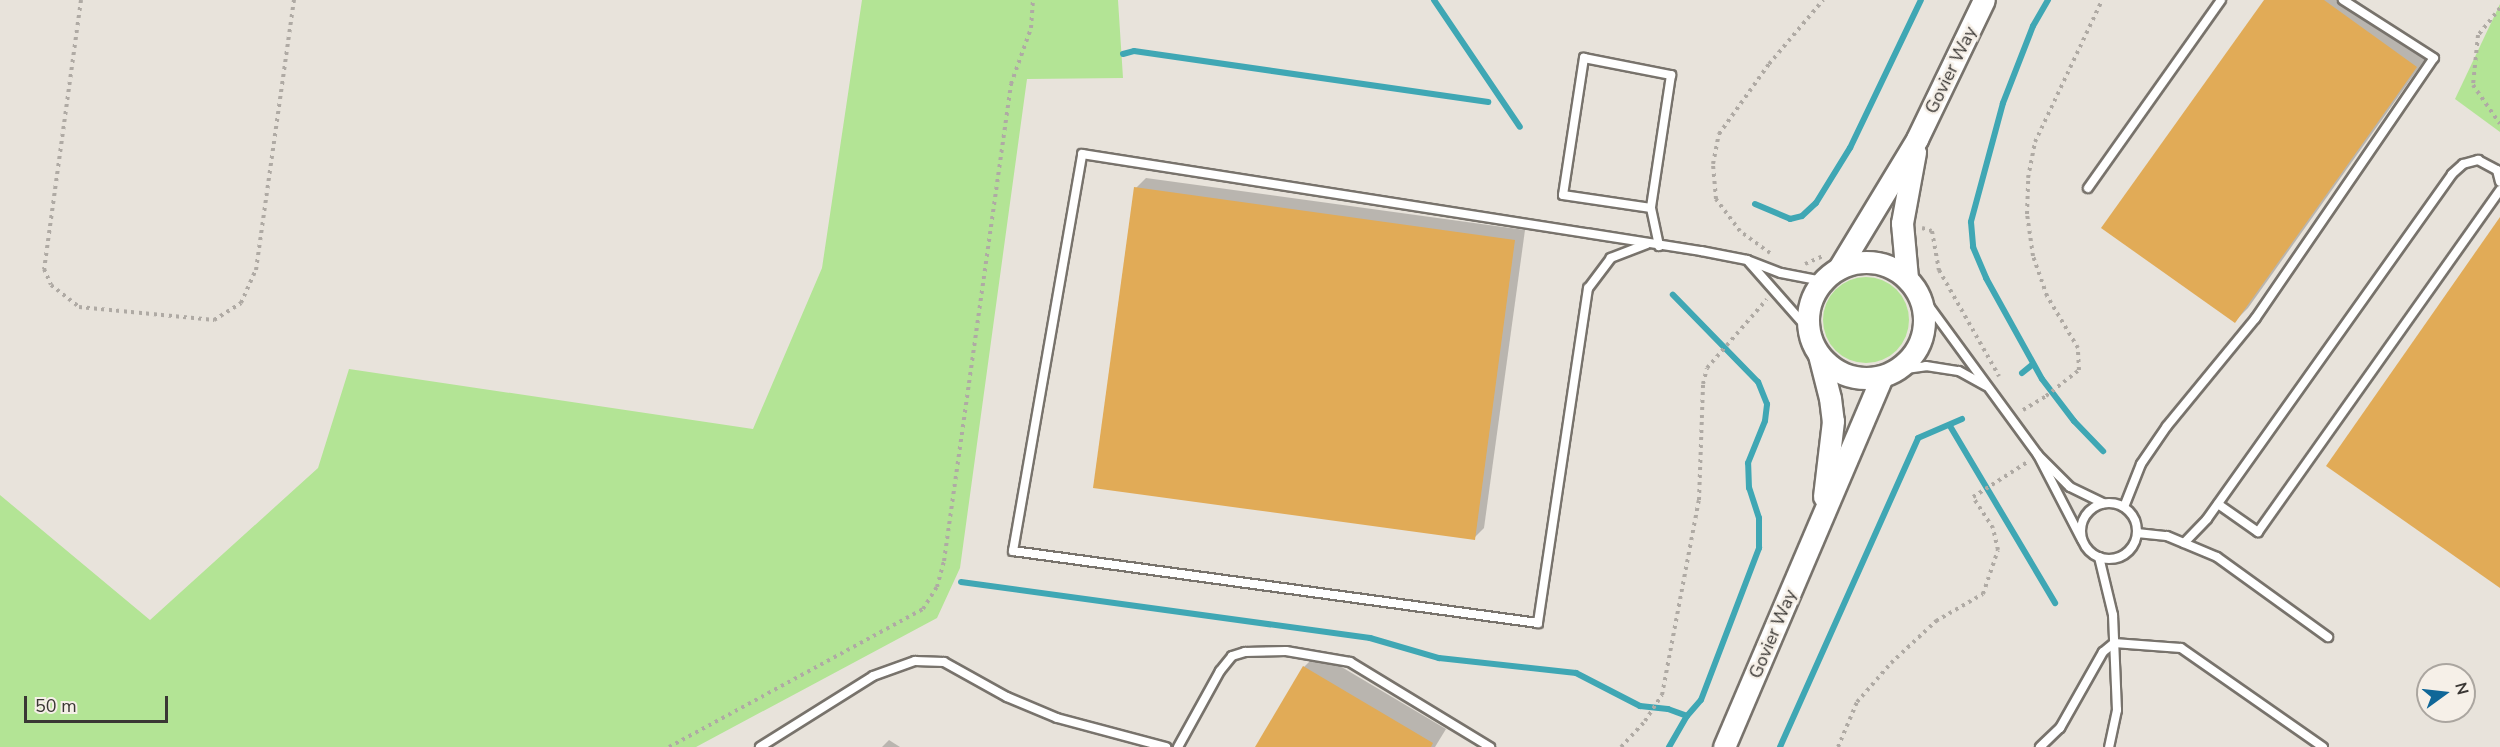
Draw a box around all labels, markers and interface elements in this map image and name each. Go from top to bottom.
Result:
street label: Govier Way [1921,23,1981,117]
street label: Govier Way [1745,586,1801,682]
north arrow [2416,663,2476,723]
text: N [2449,680,2474,697]
scale bar [27,684,171,722]
text: 50 m [35,694,77,718]

